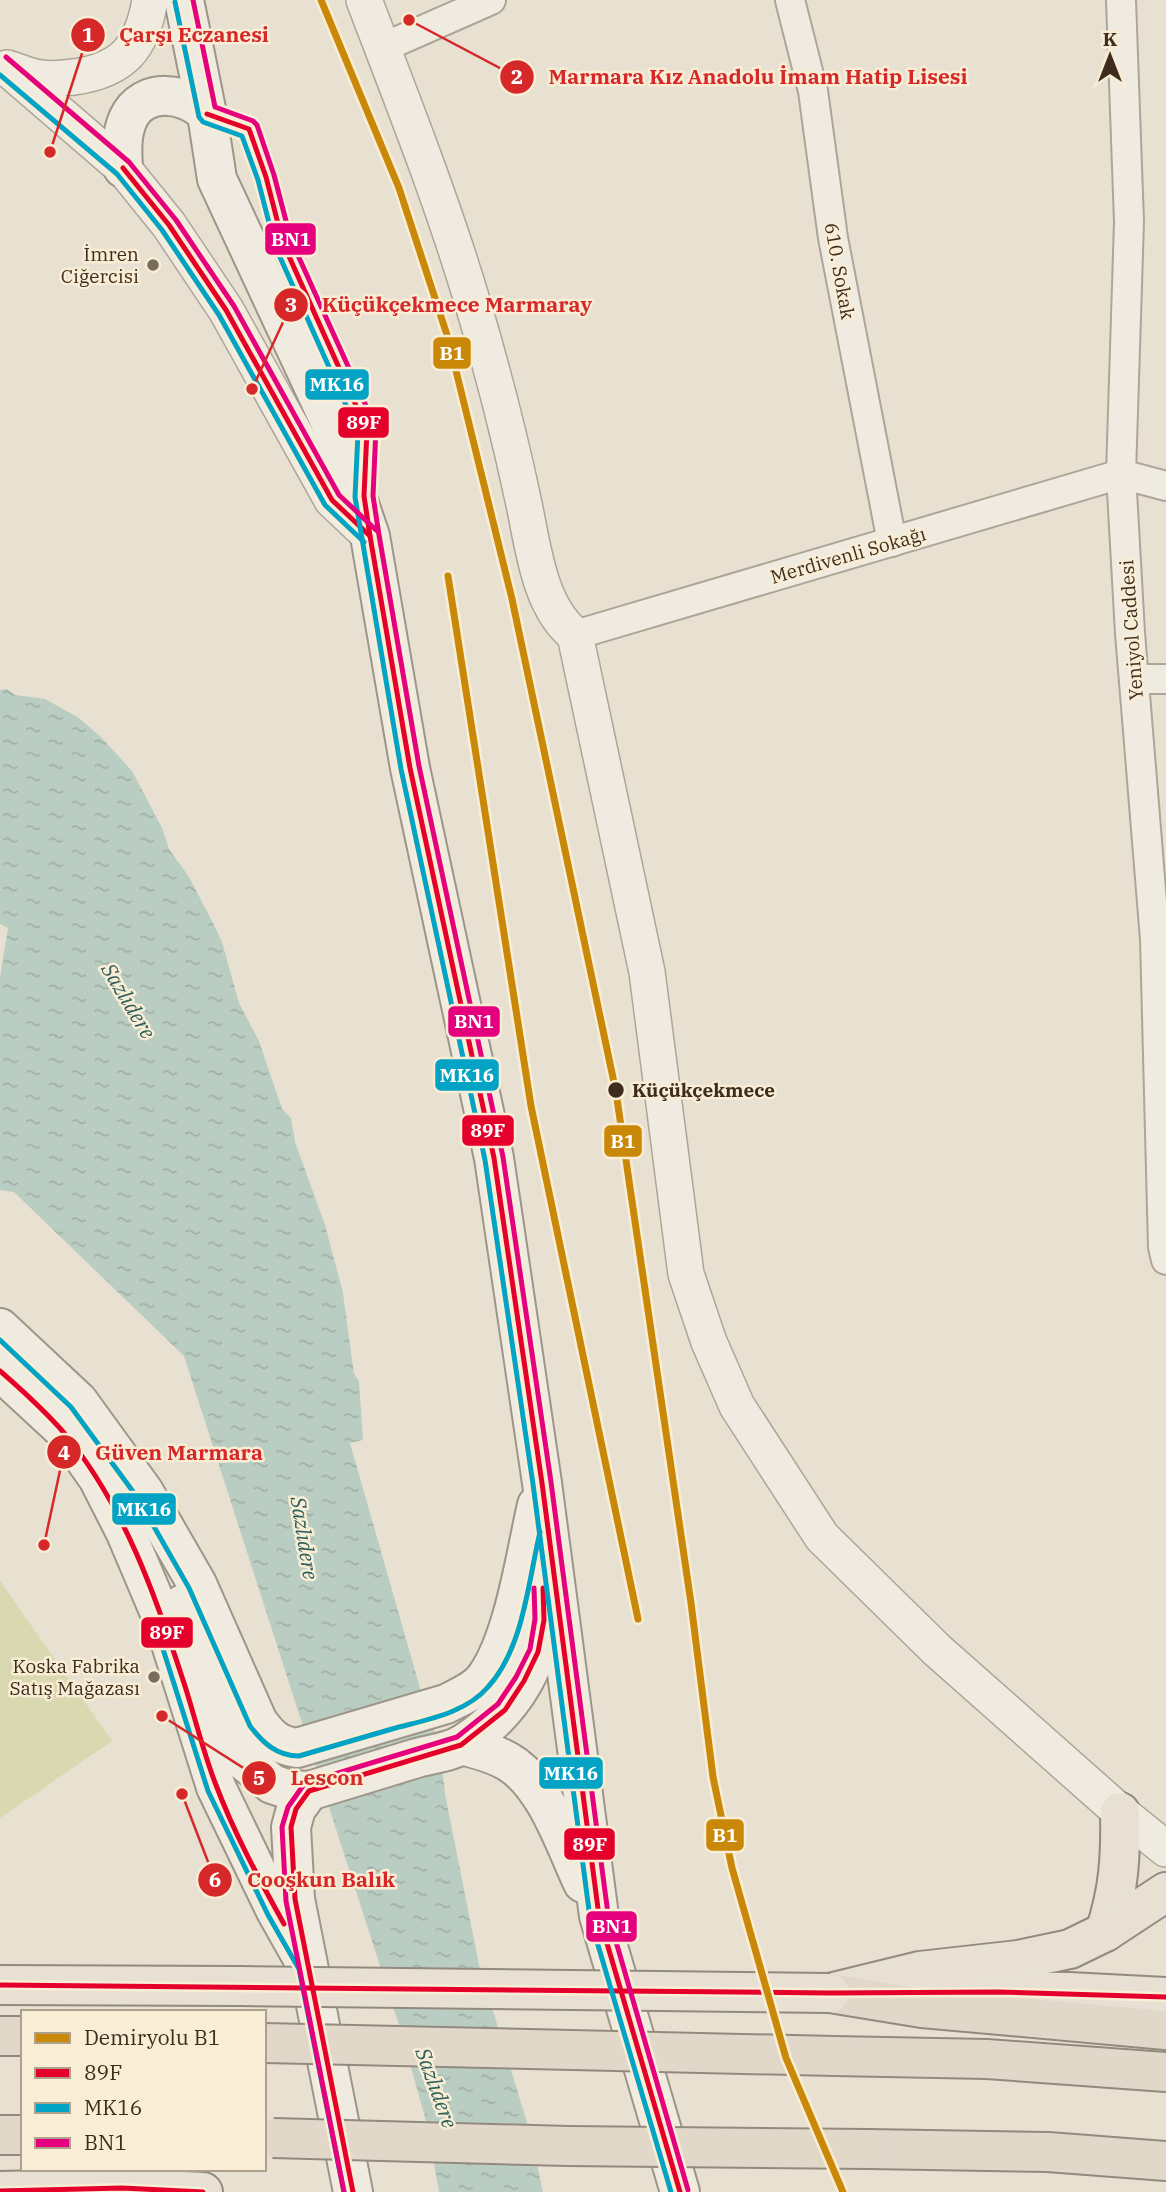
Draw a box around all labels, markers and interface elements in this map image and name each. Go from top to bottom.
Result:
callout: Çarşı Eczanesi [71,14,283,56]
text: 1 [82,20,94,48]
text: Çarşı Eczanesi [119,20,269,48]
north arrow [1075,21,1145,91]
text: K [1103,27,1118,51]
callout: Marmara Kız Anadolu İmam Hatip Lisesi [499,56,982,98]
text: 2 [511,62,523,90]
text: Marmara Kız Anadolu İmam Hatip Lisesi [548,62,968,90]
street label: 610. Sokak [820,221,860,321]
line badge: BN1 [264,222,317,256]
text: BN1 [271,227,311,251]
place label: İmren Ciğercisi [61,242,139,288]
marker: İmren Ciğercisi [145,257,161,273]
callout: Küçükçekmece Marmaray [273,284,607,326]
text: 3 [285,290,297,318]
text: Küçükçekmece Marmaray [322,290,592,318]
line badge: B1 [432,336,472,370]
text: B1 [440,341,464,365]
line badge: MK16 [304,368,370,401]
text: MK16 [310,372,364,396]
line badge: 89F [337,406,390,439]
text: 89F [347,410,381,434]
street label: Merdivenli Sokağı [767,521,929,589]
street label: Yeniyol Caddesi [1114,559,1148,701]
water label: Sazlıdere [95,957,163,1044]
line badge: BN1 [447,1005,501,1038]
text: BN1 [454,1009,494,1033]
line badge: MK16 [434,1058,500,1092]
text: MK16 [440,1063,494,1087]
place label: Küçükçekmece [632,1078,775,1102]
marker: Küçükçekmece [606,1080,626,1100]
line badge: 89F [461,1114,515,1147]
text: 89F [471,1118,505,1142]
line badge: B1 [603,1124,643,1158]
text: B1 [611,1129,635,1153]
callout: Güven Marmara [46,1431,277,1473]
text: 4 [58,1438,70,1466]
text: Güven Marmara [95,1438,263,1466]
line badge: MK16 [111,1492,177,1526]
water label: Sazlıdere [284,1493,325,1582]
text: MK16 [117,1497,171,1521]
line badge: 89F [140,1616,194,1649]
text: 89F [150,1620,184,1644]
place label: Koska Fabrika Satış Mağazası [9,1654,140,1700]
marker: Koska Fabrika Satış Mağazası [146,1669,162,1685]
line badge: MK16 [538,1756,604,1790]
callout: Lescon [241,1757,377,1799]
text: MK16 [544,1761,598,1785]
text: 5 [253,1763,265,1791]
text: Lescon [291,1763,364,1791]
line badge: B1 [705,1818,745,1852]
text: B1 [713,1823,737,1847]
line badge: 89F [563,1827,616,1861]
text: 89F [573,1832,607,1856]
callout: Cooşkun Balık [198,1859,409,1901]
text: 6 [209,1865,221,1893]
text: Cooşkun Balık [247,1865,395,1893]
line badge: BN1 [585,1910,638,1943]
text: BN1 [592,1914,632,1938]
legend [21,2010,266,2171]
text: Demiryolu B1 [84,2023,220,2051]
water label: Sazlıdere [409,2043,465,2132]
text: 89F [84,2058,122,2086]
text: MK16 [84,2093,142,2121]
text: BN1 [84,2128,127,2156]

